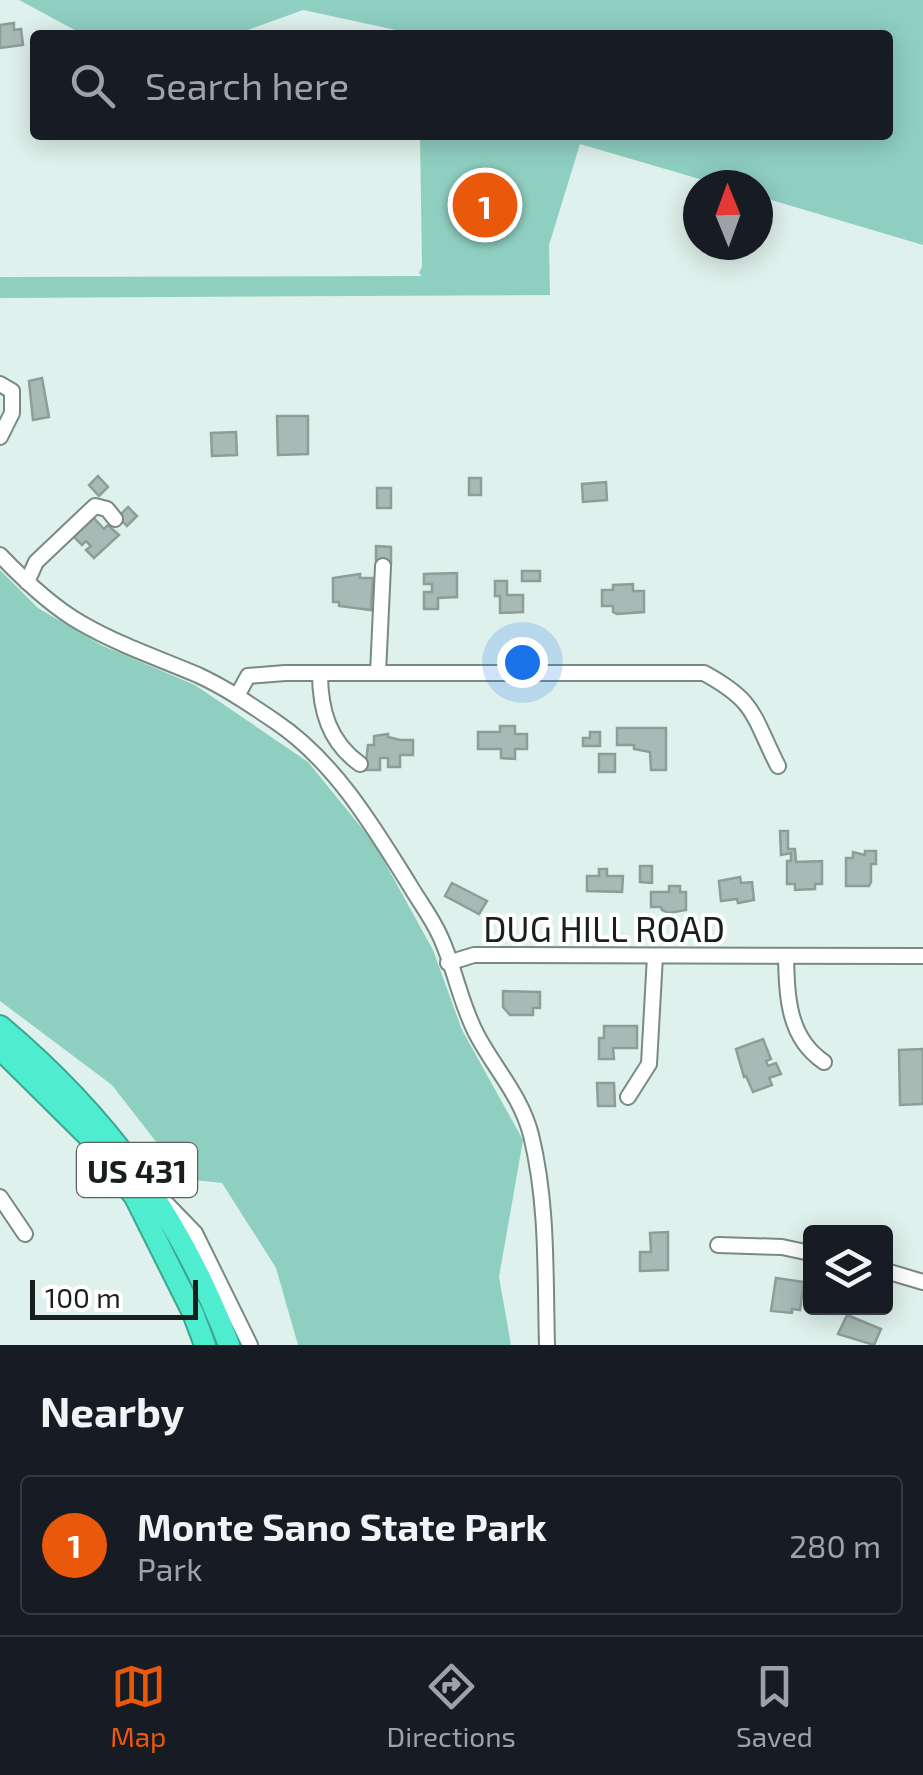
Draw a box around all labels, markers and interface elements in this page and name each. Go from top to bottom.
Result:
search box [30,30,893,140]
icon: search [65,58,120,113]
text: Search here [145,62,349,108]
pin: 1 [452,168,518,242]
north arrow [683,170,773,260]
your location [497,637,548,688]
street label: DUG HILL ROAD [483,907,725,949]
road number: US 431 [77,1143,197,1197]
map controls [803,1225,893,1315]
button: layers [803,1225,893,1315]
scale bar [30,1275,198,1320]
text: 100 m [45,1280,121,1314]
text: Nearby [40,1385,184,1435]
text: Monte Sano State Park [137,1503,547,1549]
text: 1 [68,1526,81,1564]
text: 280 m [789,1526,881,1564]
text: Park [137,1549,202,1587]
tab: Map [110,1659,166,1753]
tab: Directions [387,1659,516,1753]
tab: Saved [736,1659,813,1753]

